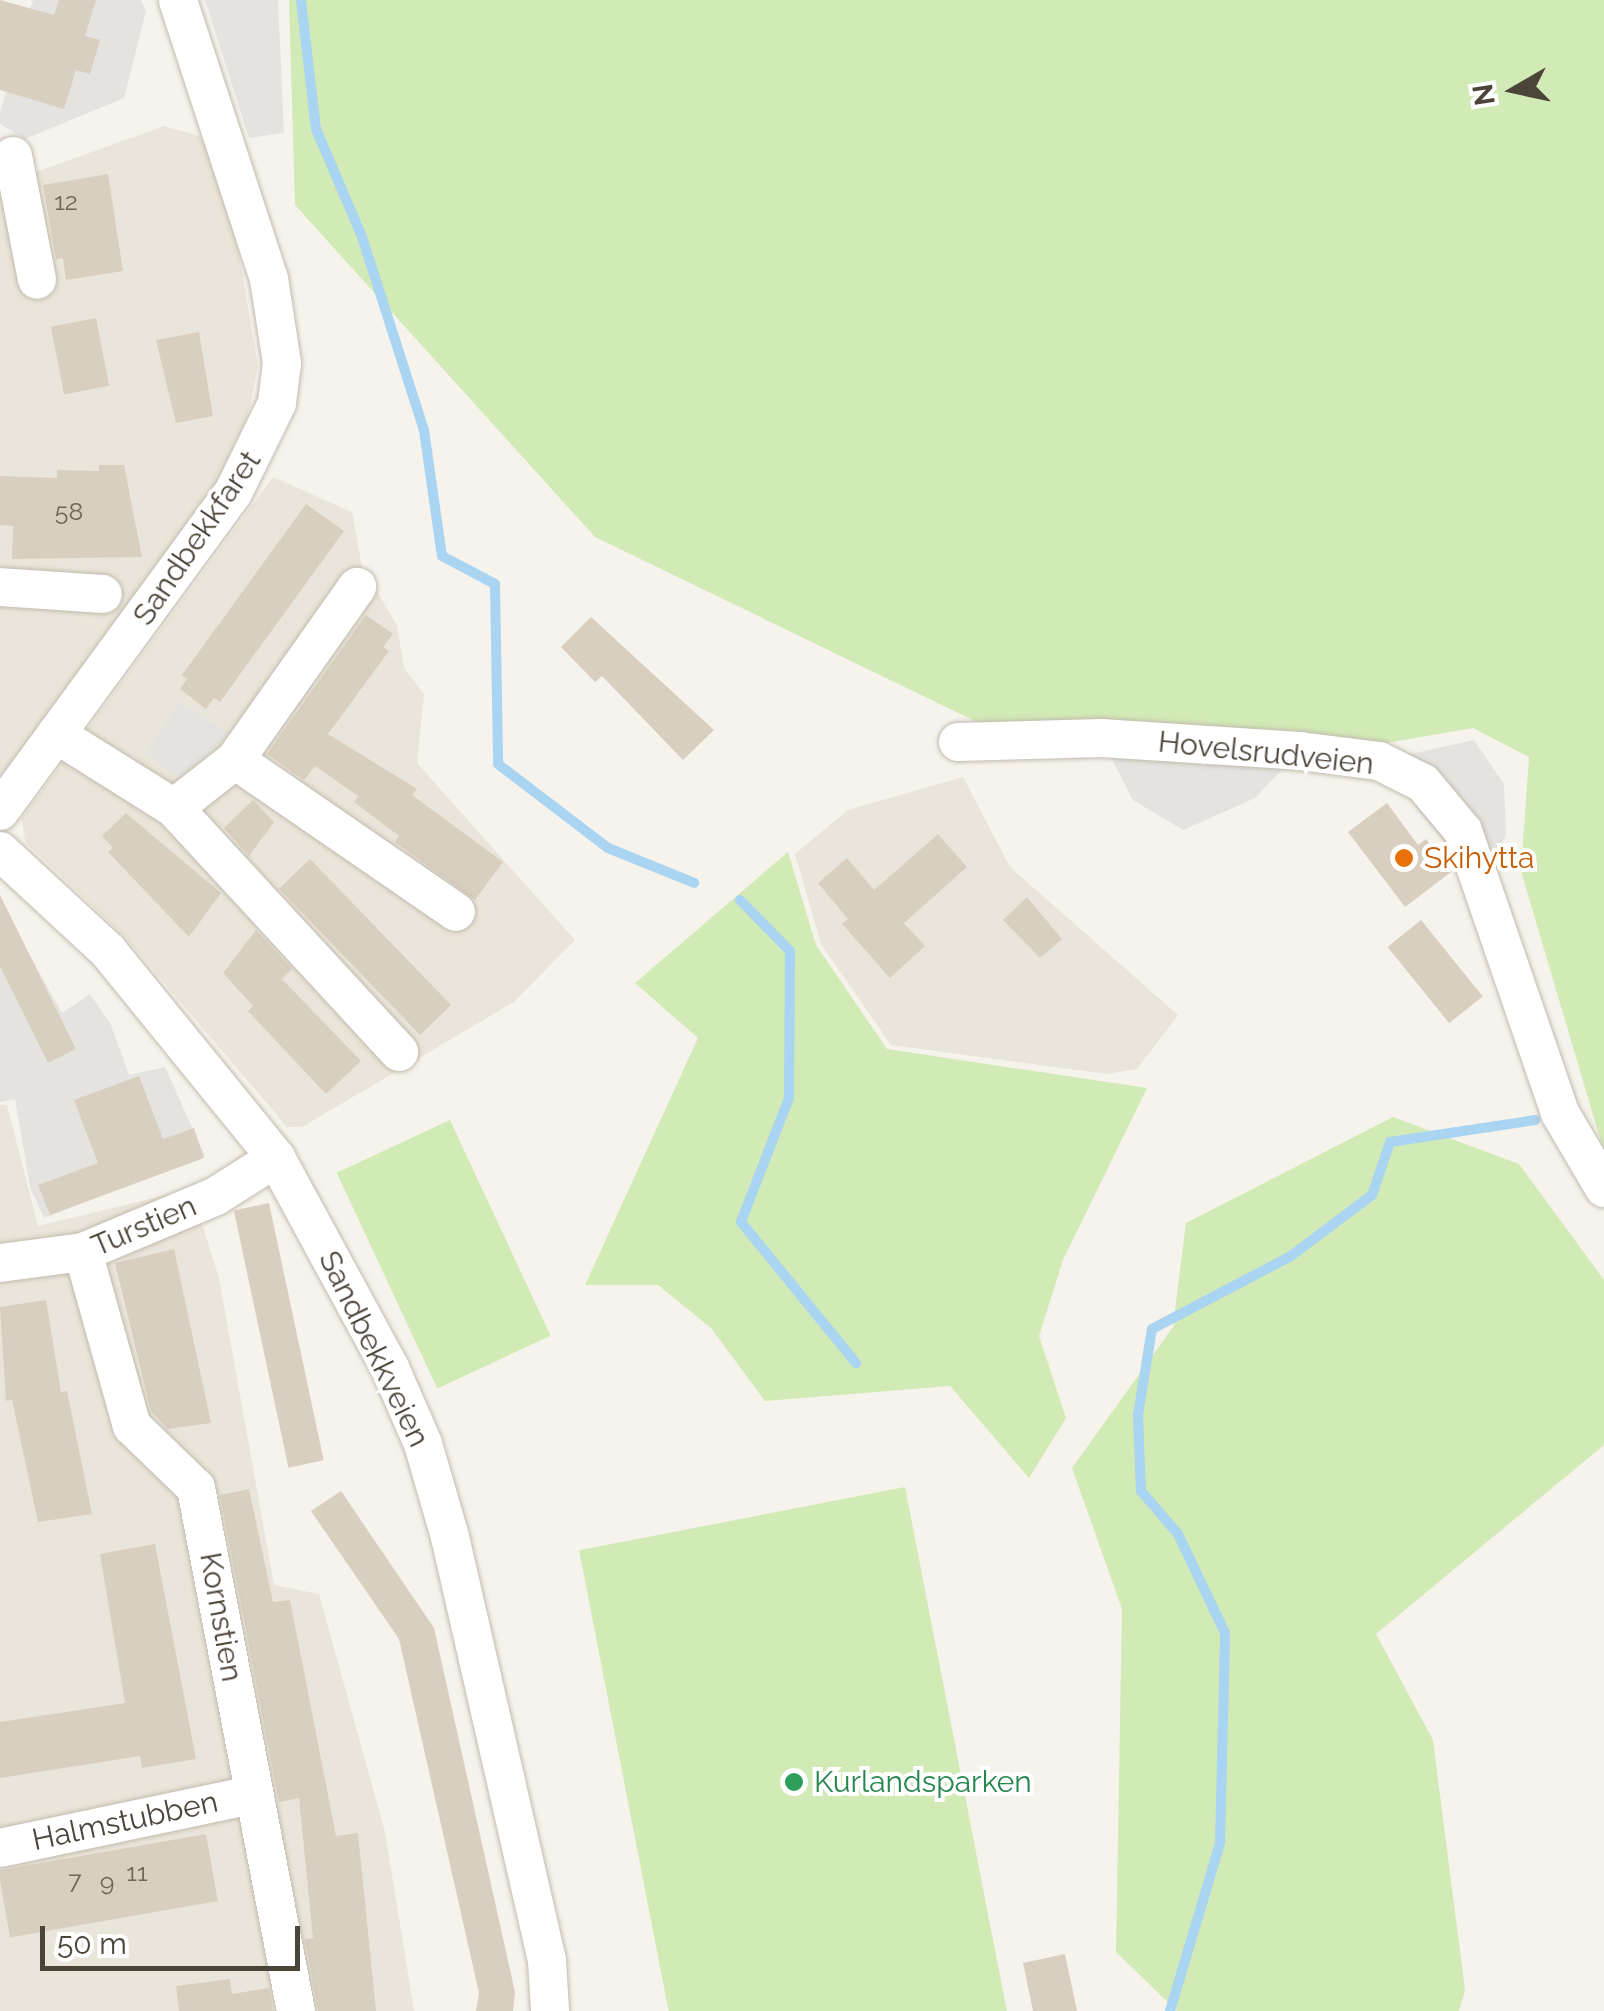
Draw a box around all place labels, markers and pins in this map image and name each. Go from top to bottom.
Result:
place label: Skihytta [1424,840,1534,876]
marker: Skihytta [1393,847,1415,869]
place label: Kurlandsparken [814,1764,1032,1800]
marker: Kurlandsparken [783,1771,805,1793]

